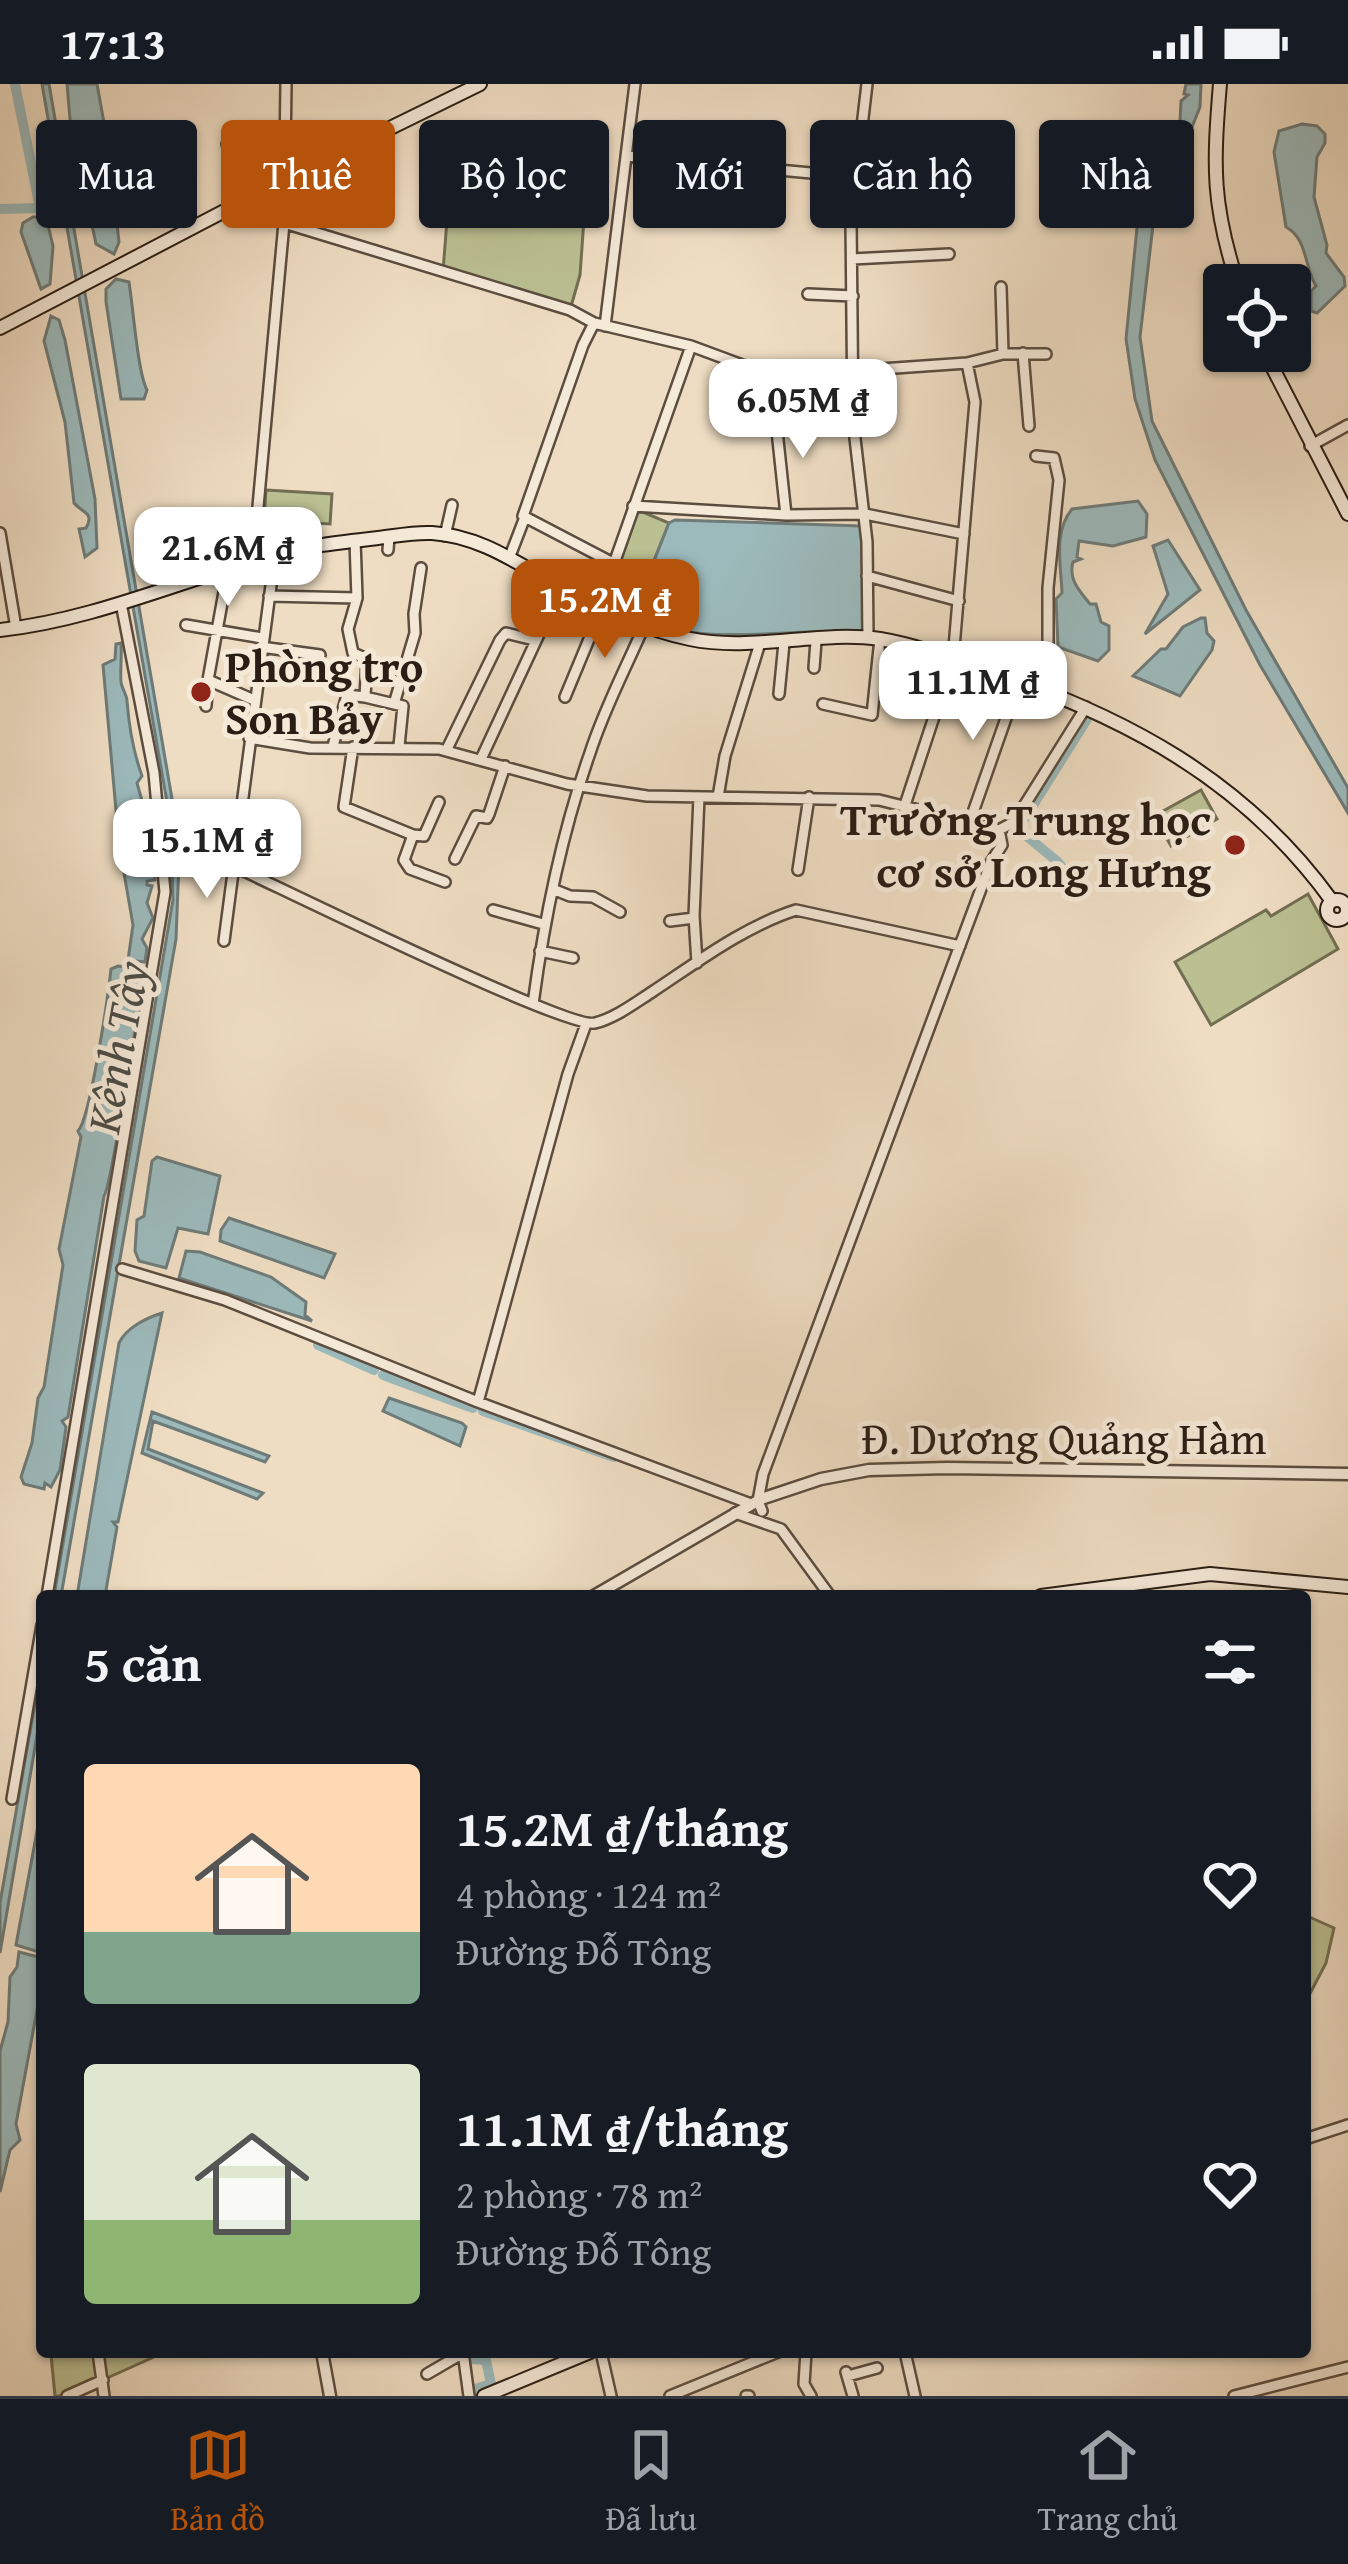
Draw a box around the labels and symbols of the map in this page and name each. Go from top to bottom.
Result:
pin: 6.05M ₫ [692,359,914,461]
pin: 21.6M ₫ [117,507,339,609]
pin: 15.2M ₫ [494,559,716,661]
place label: Phòng trọ Son Bảy [225,633,424,750]
pin: 11.1M ₫ [862,641,1084,743]
marker: Phòng trọ Son Bảy [188,679,214,705]
place label: Trường Trung học cơ sở Long Hưng [840,786,1211,903]
pin: 15.1M ₫ [96,799,318,901]
marker: Trường Trung học cơ sở Long Hưng [1222,832,1248,858]
water label: Kênh Tây [66,955,167,1140]
street label: Đ. Dương Quảng Hàm [862,1405,1267,1470]

